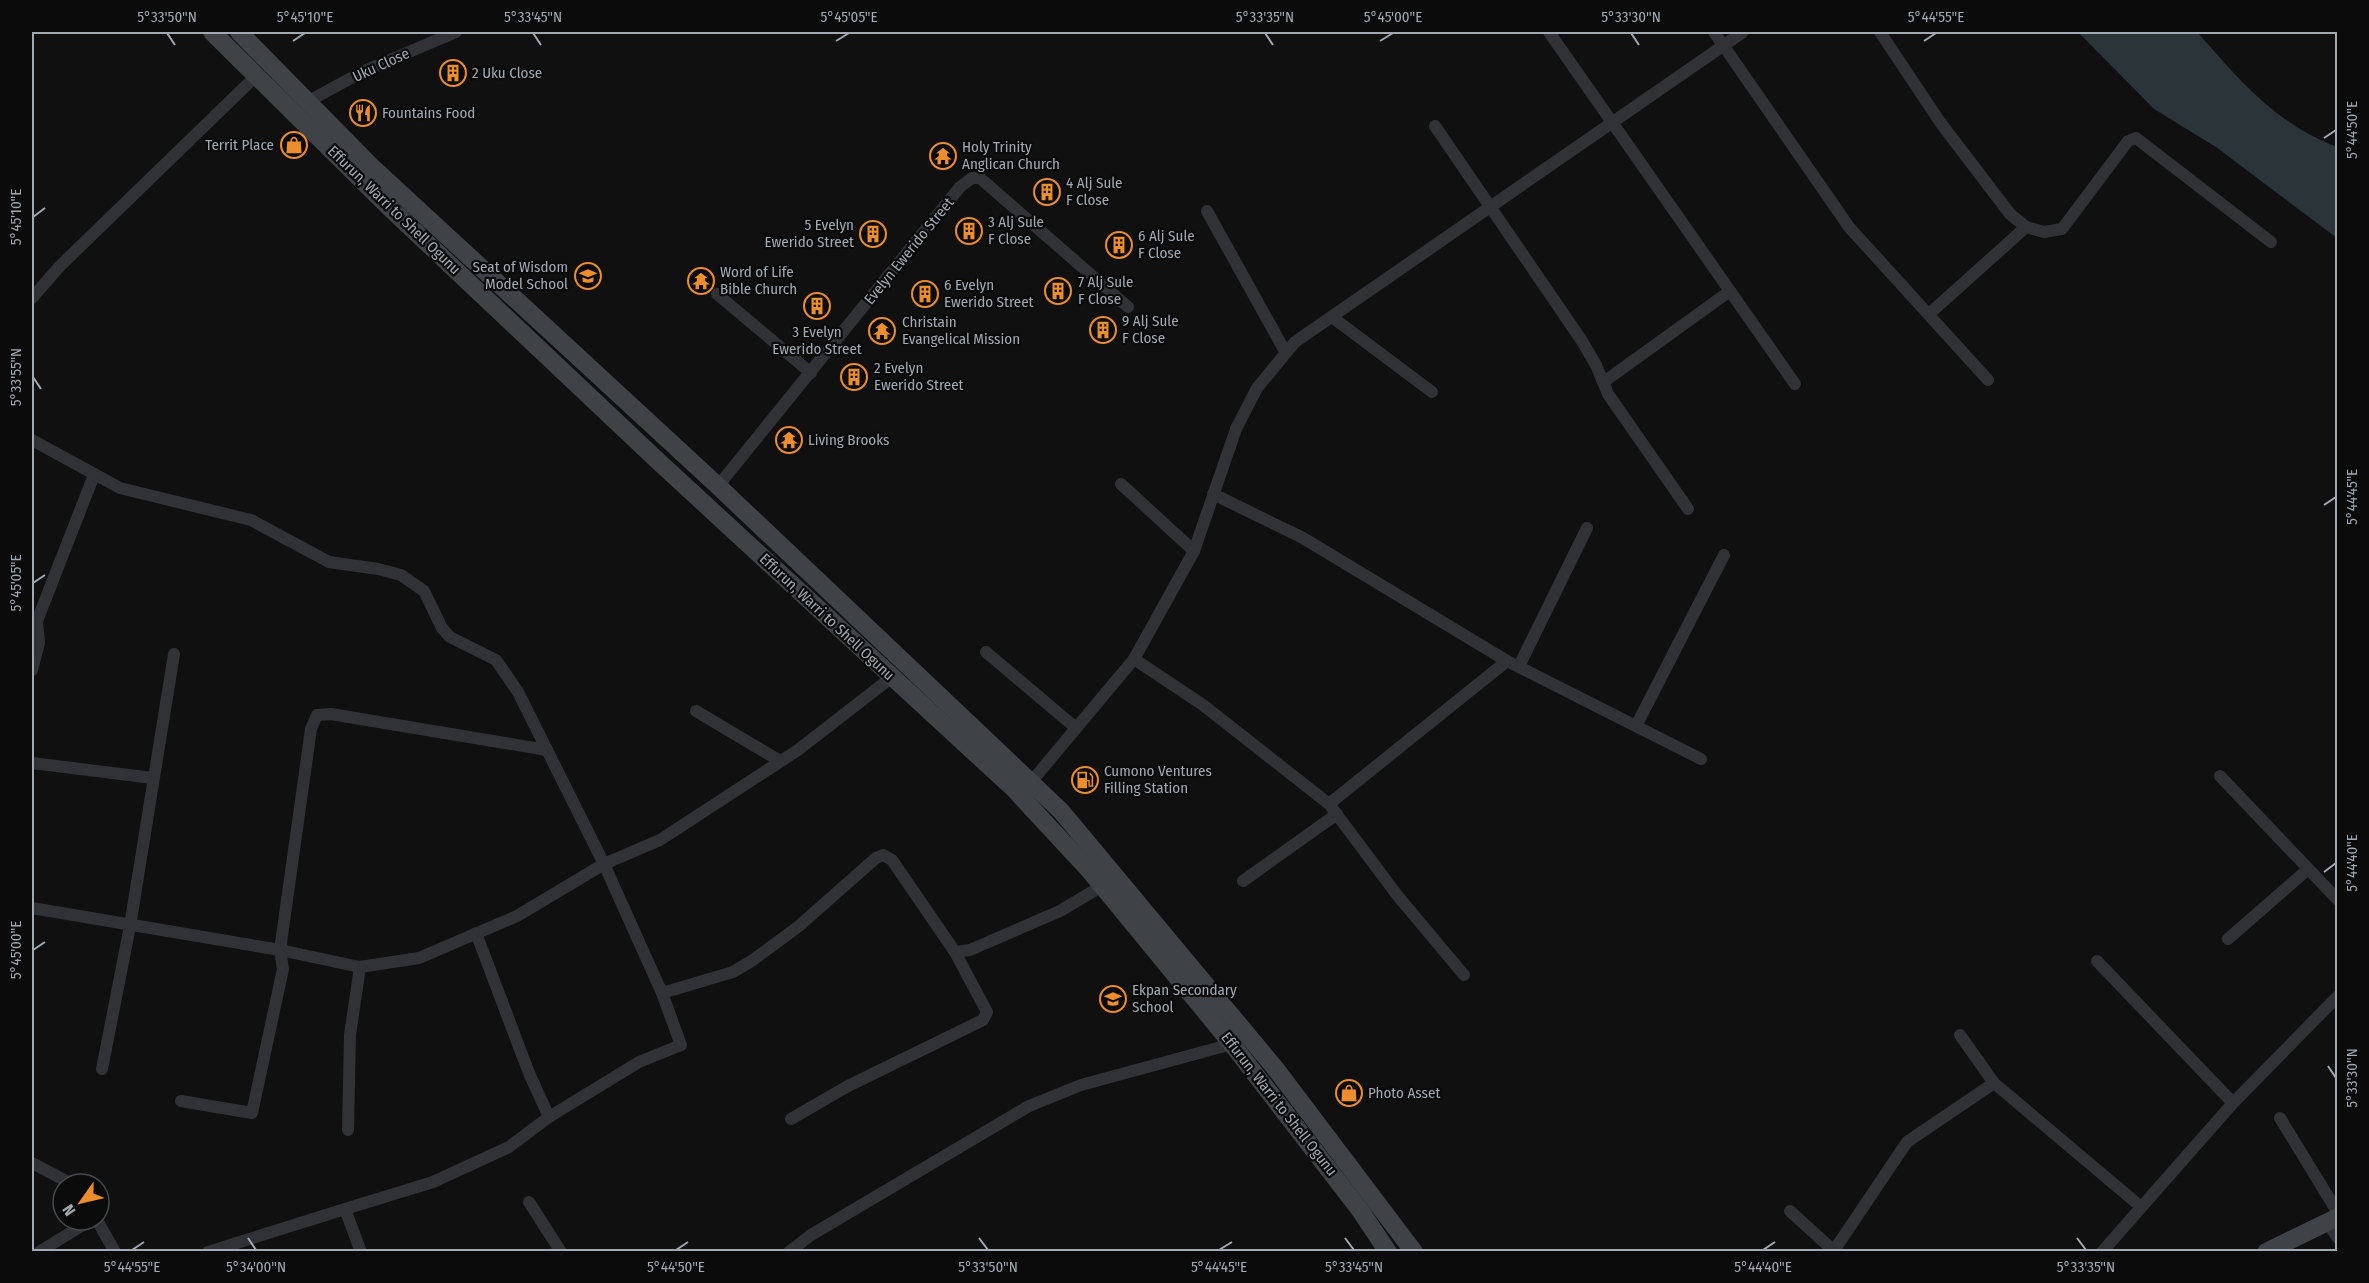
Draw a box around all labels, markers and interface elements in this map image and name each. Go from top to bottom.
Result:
text: 5°33'50"N [137,8,197,26]
text: 5°45'10"E [277,8,333,26]
text: 5°33'45"N [504,8,562,26]
text: 5°45'05"E [820,8,878,26]
text: 5°33'35"N [1236,8,1294,26]
text: 5°45'00"E [1364,8,1422,26]
text: 5°33'30"N [1601,8,1661,26]
text: 5°44'55"E [1908,8,1964,26]
street label: Uku Close [350,44,412,86]
building icon: 2 Uku Close [438,58,468,88]
place label: 2 Uku Close [472,64,542,82]
restaurant icon: Fountains Food [348,98,378,128]
text: 5°44'50"E [2343,101,2361,159]
place label: Fountains Food [382,104,475,122]
shop icon: Territ Place [279,130,309,160]
place label: Territ Place [205,136,274,154]
place label: Holy Trinity Anglican Church [962,138,1060,173]
temple icon: Holy Trinity Anglican Church [928,141,958,171]
street label: Effurun, Warri to Shell Ogunu [324,142,464,278]
place label: 4 Alj Sule F Close [1066,174,1123,209]
building icon: 4 Alj Sule F Close [1032,177,1062,207]
text: 5°45'10"E [7,189,25,245]
street label: Evelyn Ewerido Street [860,194,958,308]
place label: 3 Alj Sule F Close [988,213,1044,248]
place label: 5 Evelyn Ewerido Street [765,216,854,251]
building icon: 3 Alj Sule F Close [954,216,984,246]
building icon: 5 Evelyn Ewerido Street [858,219,888,249]
place label: 6 Alj Sule F Close [1138,227,1195,262]
building icon: 6 Alj Sule F Close [1104,230,1134,260]
place label: Seat of Wisdom Model School [473,258,568,293]
school or university icon: Seat of Wisdom Model School [573,261,603,291]
place label: Word of Life Bible Church [720,263,797,298]
temple icon: Word of Life Bible Church [686,266,716,296]
place label: 7 Alj Sule F Close [1078,273,1133,308]
place label: 6 Evelyn Ewerido Street [944,276,1034,311]
building icon: 7 Alj Sule F Close [1043,276,1073,306]
building icon: 6 Evelyn Ewerido Street [910,279,940,309]
building icon: 3 Evelyn Ewerido Street [802,291,832,321]
place label: 9 Alj Sule F Close [1122,312,1179,347]
place label: Christain Evangelical Mission [902,313,1020,348]
building icon: 9 Alj Sule F Close [1088,315,1118,345]
temple icon: Christain Evangelical Mission [867,316,897,346]
place label: 3 Evelyn Ewerido Street [772,323,862,358]
text: 5°33'55"N [7,348,25,406]
place label: 2 Evelyn Ewerido Street [874,359,964,394]
building icon: 2 Evelyn Ewerido Street [839,362,869,392]
temple icon: Living Brooks [774,425,804,455]
place label: Living Brooks [808,431,889,449]
text: 5°44'45"E [2343,469,2361,525]
street label: Effurun, Warri to Shell Ogunu [756,550,898,684]
text: 5°45'05"E [7,554,25,612]
place label: Cumono Ventures Filling Station [1104,762,1212,797]
fuel station icon: Cumono Ventures Filling Station [1070,765,1100,795]
text: 5°44'40"E [2343,834,2361,892]
text: 5°45'00"E [7,921,25,979]
place label: Ekpan Secondary School [1132,981,1237,1016]
school or university icon: Ekpan Secondary School [1098,984,1128,1014]
street label: Effurun, Warri to Shell Ogunu [1217,1029,1341,1179]
text: 5°33'30"N [2343,1048,2361,1108]
shop icon: Photo Asset [1334,1078,1364,1108]
place label: Photo Asset [1368,1084,1440,1102]
north arrow [51,1172,111,1232]
text: N [58,1201,80,1219]
text: 5°44'55"E [104,1258,160,1276]
text: 5°34'00"N [226,1258,286,1276]
text: 5°44'50"E [647,1258,705,1276]
text: 5°33'50"N [958,1258,1018,1276]
text: 5°44'45"E [1191,1258,1247,1276]
text: 5°33'45"N [1325,1258,1383,1276]
text: 5°44'40"E [1734,1258,1792,1276]
text: 5°33'35"N [2057,1258,2115,1276]

